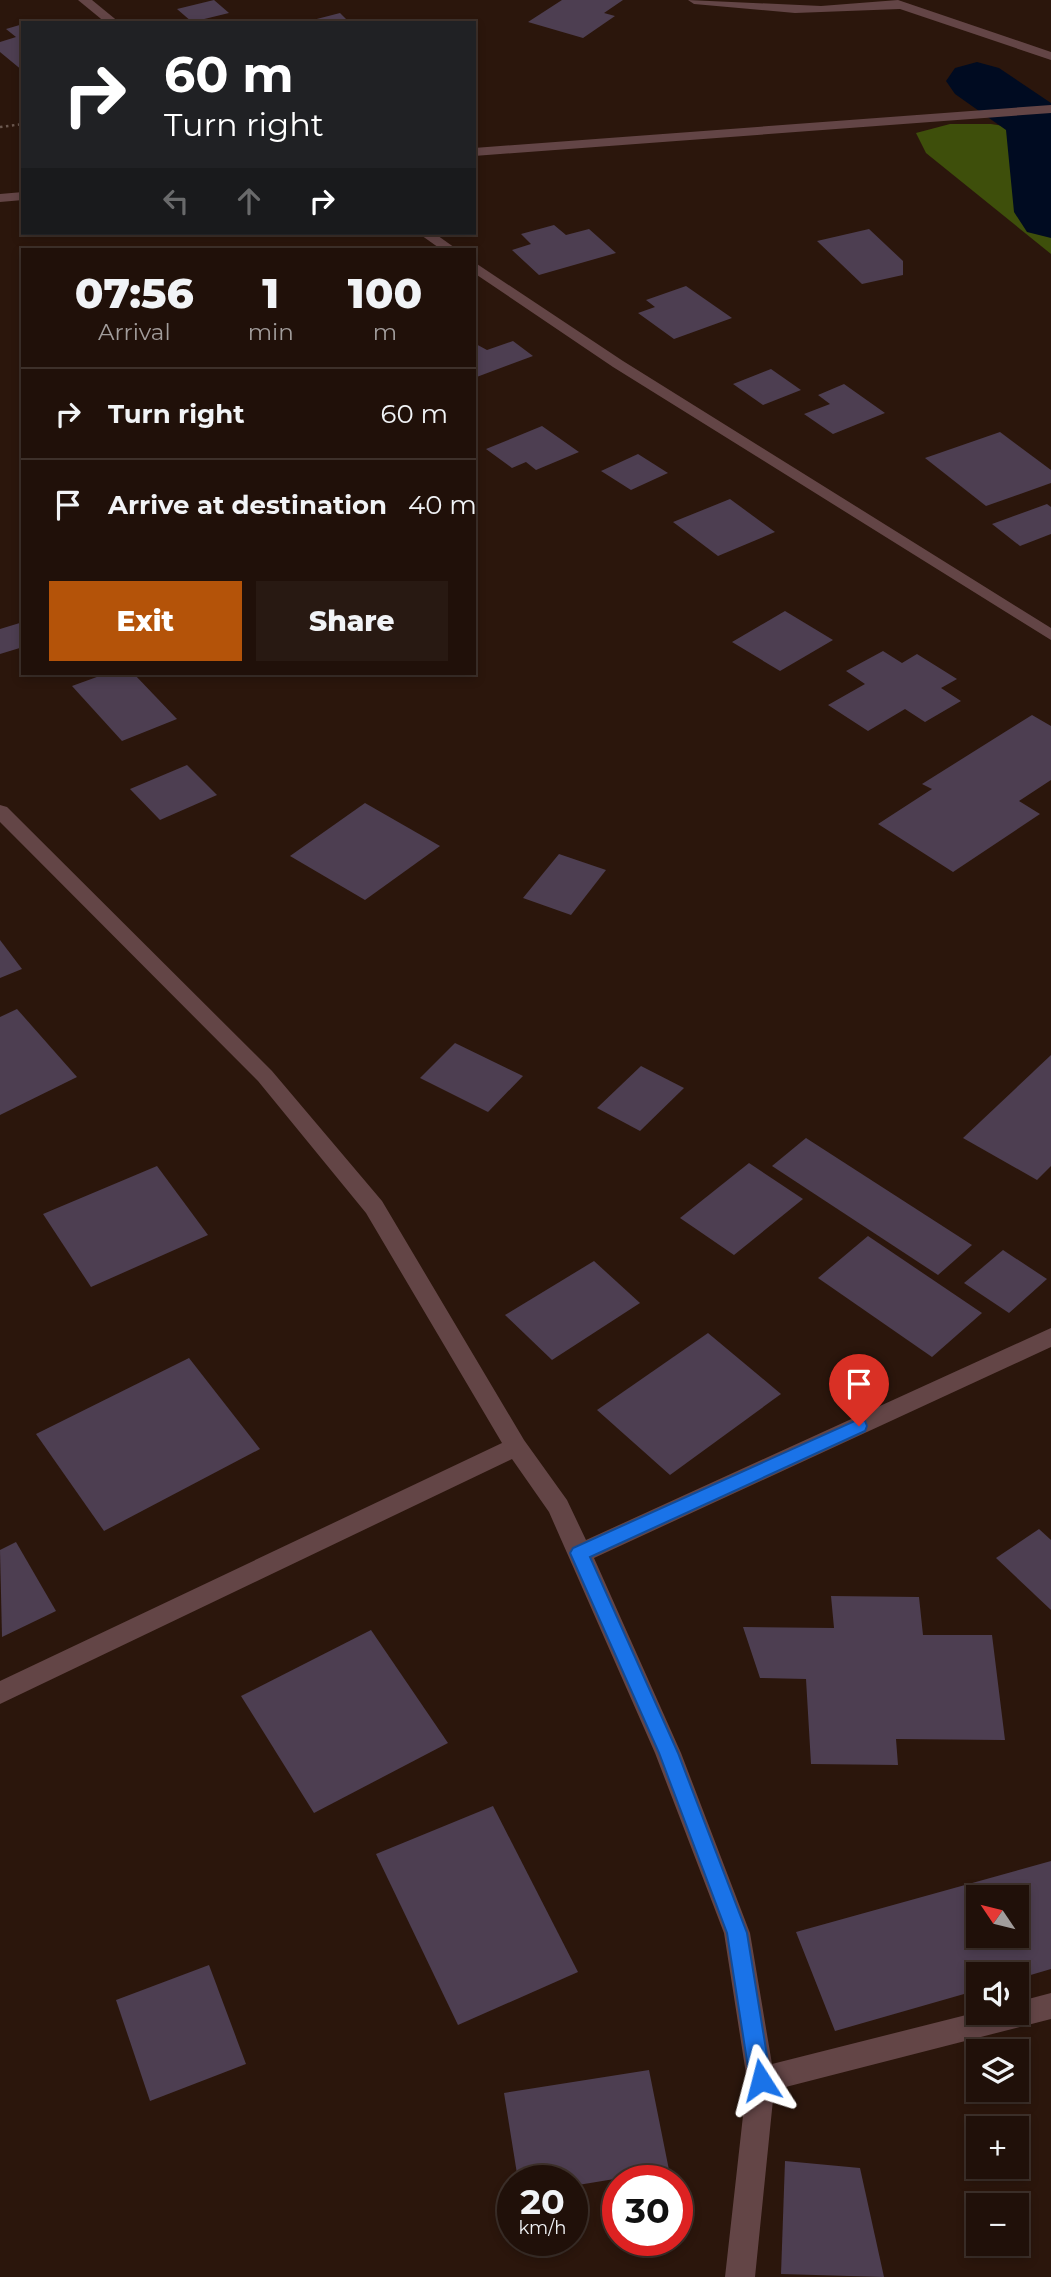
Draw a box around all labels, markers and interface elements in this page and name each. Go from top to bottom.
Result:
text: 60 m [164,45,294,104]
icon: right [49,49,140,140]
text: Turn right [164,105,324,144]
icon: left [157,182,195,220]
icon: ahead [230,182,268,220]
icon: right [303,182,341,220]
text: 07:56 [75,267,194,319]
text: 1 [262,267,279,319]
text: 100 [348,267,422,319]
text: Arrival [98,318,171,346]
text: min [248,318,294,346]
text: m [373,318,397,346]
icon: right [49,395,87,433]
text: Turn right [108,398,244,430]
text: 60 m [381,398,448,430]
icon: arrive [49,486,87,524]
text: Arrive at destination [108,489,387,521]
text: 40 m [408,489,477,521]
button: Exit [49,581,242,661]
button: Share [256,581,448,661]
pin [829,1354,889,1426]
icon: arrive [840,1365,878,1403]
north arrow [966,1885,1029,1948]
map controls [966,1885,1029,2256]
button: sound [966,1962,1029,2025]
button: layers [966,2039,1029,2102]
position arrow [724,2043,798,2117]
button: + [966,2116,1029,2179]
speed limit sign: 30 [602,2165,693,2256]
text: 20 [520,2180,565,2223]
button: − [966,2193,1029,2256]
text: km/h [518,2217,567,2239]

